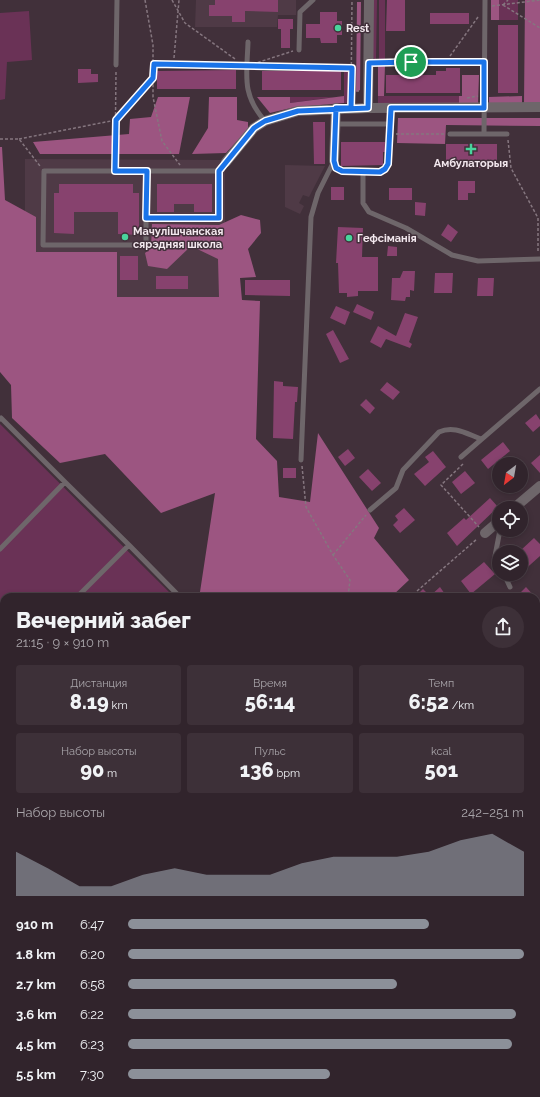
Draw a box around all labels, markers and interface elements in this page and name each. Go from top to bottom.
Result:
place label: Rest [346,22,370,35]
marker: Rest [333,23,343,33]
pin [394,45,428,79]
icon: arrive [400,51,422,73]
marker: Амбулаторыя [465,143,477,155]
place label: Амбулаторыя [434,157,508,170]
place label: Мачулішчанская сярэдняя школа [133,225,224,251]
marker: Мачулішчанская сярэдняя школа [120,232,130,242]
place label: Гефсіманія [357,232,417,245]
marker: Гефсіманія [344,233,354,243]
north arrow [492,457,528,493]
map controls [492,457,528,581]
button: locate [492,501,528,537]
button: layers [492,545,528,581]
button: share [482,606,524,648]
text: Вечерний забег [16,607,191,633]
text: 21:15 · 9 × 910 m [16,635,109,650]
text: Дистанция [70,677,127,690]
text: Время [253,677,287,690]
text: Темп [428,677,454,690]
text: 8.19 [70,690,109,714]
text: 56:14 [245,690,295,714]
text: 6:52 [408,690,449,714]
text: km [109,699,128,712]
text: /km [449,699,474,712]
text: Набор высоты [61,745,136,758]
text: Пульс [254,745,286,758]
text: kcal [431,745,452,758]
text: 90 [80,758,104,782]
text: 136 [240,758,274,782]
text: 501 [424,758,458,782]
text: m [104,767,117,780]
text: bpm [274,767,300,780]
text: Набор высоты [16,805,105,820]
text: 242–251 m [461,805,524,820]
text: 910 m [16,917,53,932]
text: 6:47 [80,917,104,932]
text: 1.8 km [16,947,56,962]
text: 6:20 [80,947,105,962]
text: 2.7 km [16,977,56,992]
text: 6:58 [80,977,105,992]
text: 3.6 km [16,1007,57,1022]
text: 6:22 [80,1007,104,1022]
text: 4.5 km [16,1037,56,1052]
text: 6:23 [80,1037,104,1052]
text: 5.5 km [16,1067,56,1082]
text: 7:30 [80,1067,104,1082]

